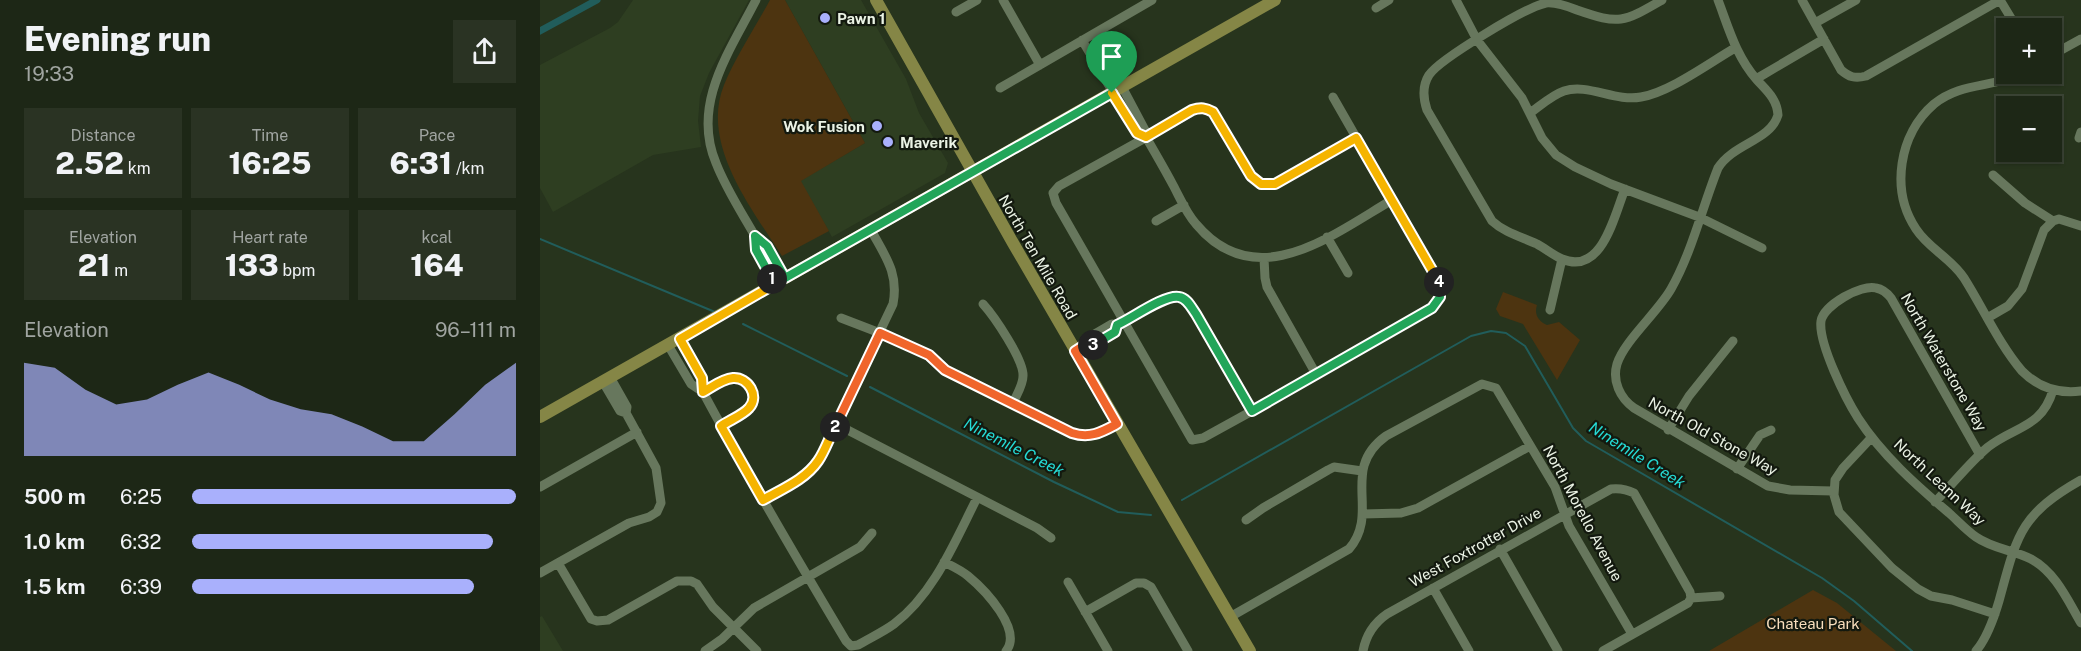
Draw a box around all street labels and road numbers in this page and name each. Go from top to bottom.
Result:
street label: North Ten Mile Road [995,192,1081,322]
street label: North Waterstone Way [1898,290,1990,434]
street label: North Old Stone Way [1645,393,1781,479]
street label: North Leann Way [1891,435,1989,529]
street label: North Morello Avenue [1540,442,1626,584]
street label: West Foxtrotter Drive [1406,504,1544,590]

